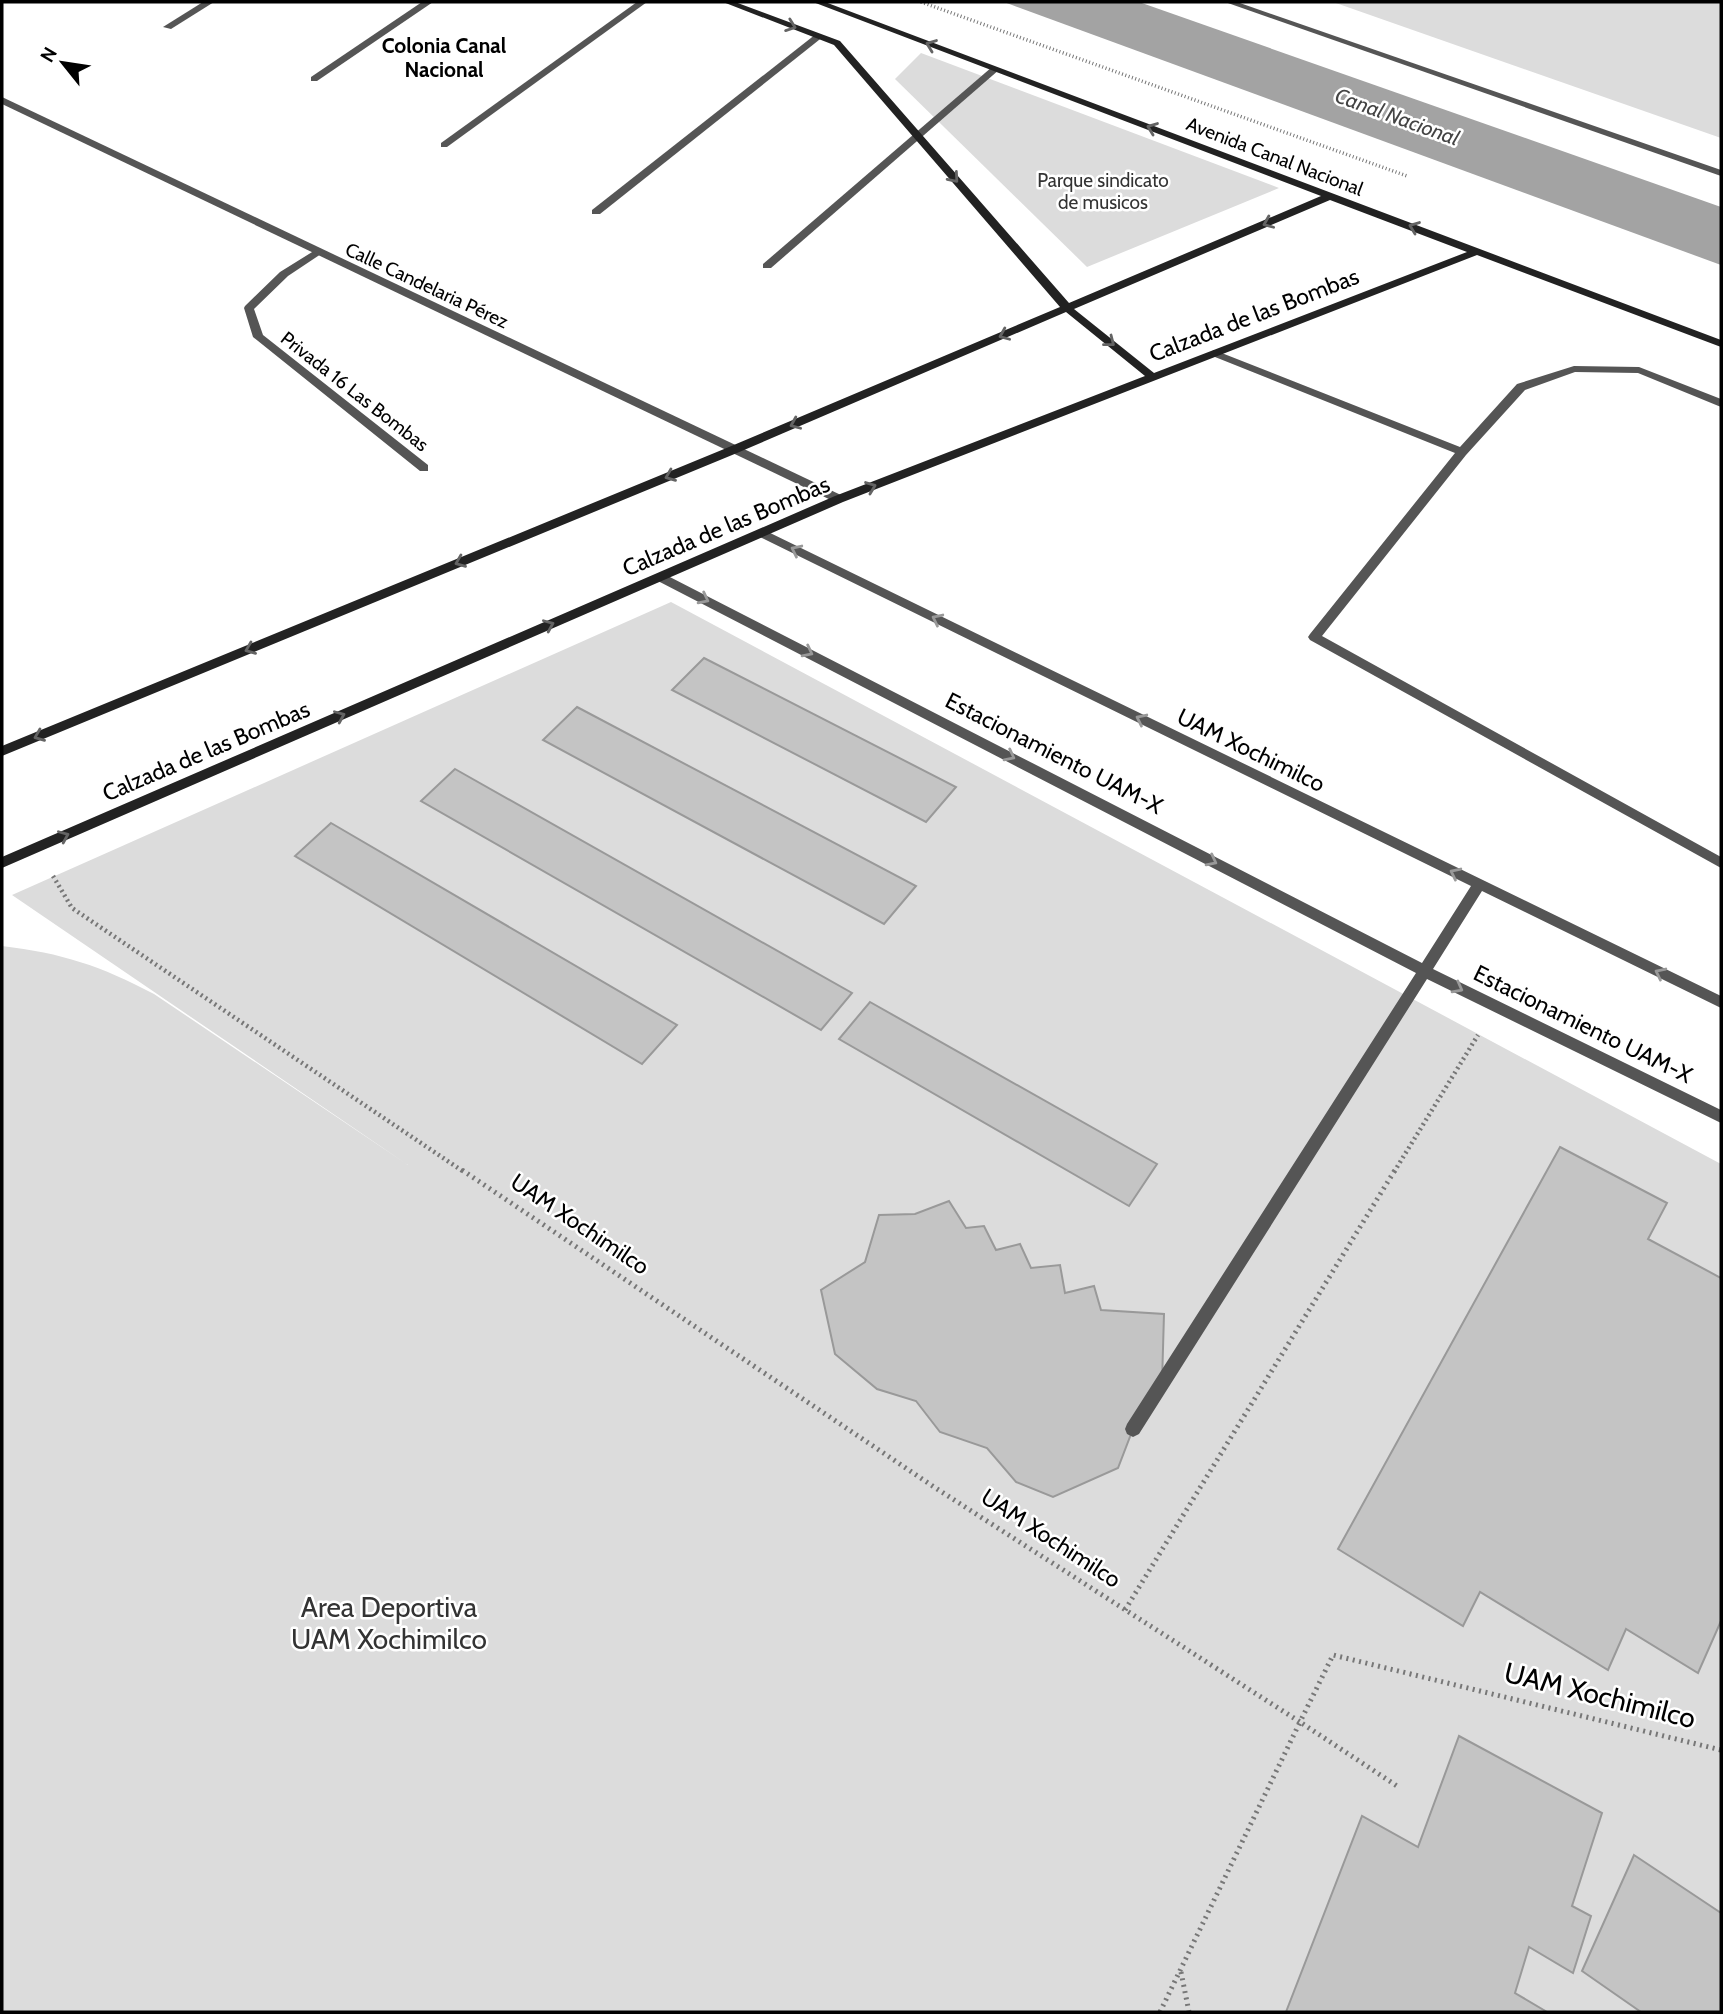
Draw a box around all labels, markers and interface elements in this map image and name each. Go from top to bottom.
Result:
one-way arrow [784,17,796,31]
north arrow [28,28,98,98]
district label: Colonia Canal Nacional [382,33,507,82]
one-way arrow [926,39,938,53]
text: N [35,43,62,66]
water label: Canal Nacional [1332,83,1463,151]
street label: Avenida Canal Nacional [1183,112,1367,201]
one-way arrow [1147,123,1159,137]
park label: Parque sindicato de musicos [1037,169,1169,214]
one-way arrow [946,170,958,183]
one-way arrow [1262,215,1275,229]
one-way arrow [1408,222,1420,236]
street label: Calle Candelaria Pérez [342,238,512,333]
street label: Calzada de las Bombas [1145,262,1363,368]
street label: Privada 16 Las Bombas [276,327,433,456]
one-way arrow [999,327,1012,341]
one-way arrow [1102,334,1114,347]
one-way arrow [790,416,802,430]
one-way arrow [665,468,678,482]
street label: Calzada de las Bombas [618,470,834,582]
one-way arrow [864,482,876,496]
one-way arrow [791,544,803,558]
one-way arrow [455,554,467,568]
one-way arrow [697,590,709,604]
one-way arrow [932,613,944,627]
one-way arrow [542,619,554,633]
one-way arrow [244,641,256,655]
one-way arrow [801,644,813,657]
street label: Estacionamiento UAM-X [941,686,1168,820]
street label: Calzada de las Bombas [98,695,314,807]
street label: UAM Xochimilco [1173,702,1329,798]
one-way arrow [333,710,346,724]
one-way arrow [1136,714,1148,728]
one-way arrow [34,728,47,742]
one-way arrow [1003,748,1015,762]
one-way arrow [57,830,70,844]
one-way arrow [1205,852,1217,866]
one-way arrow [1450,868,1462,882]
street label: Estacionamiento UAM-X [1469,959,1697,1089]
one-way arrow [1655,967,1667,981]
one-way arrow [1450,980,1463,993]
street label: UAM Xochimilco [505,1167,655,1281]
street label: UAM Xochimilco [976,1482,1126,1594]
park label: Area Deportiva UAM Xochimilco [291,1590,487,1656]
street label: UAM Xochimilco [1501,1655,1699,1735]

